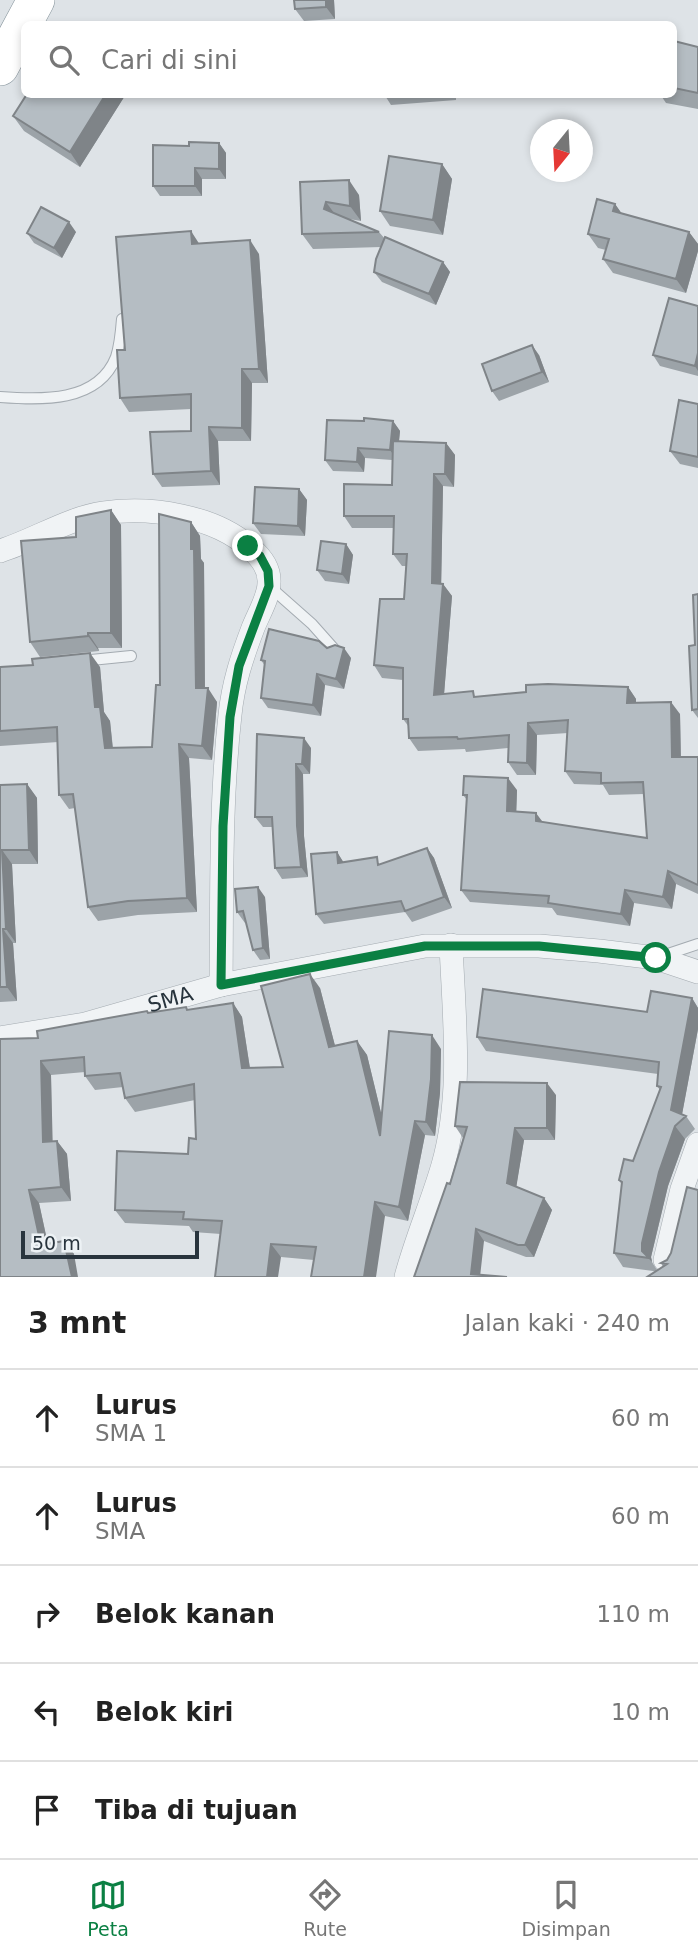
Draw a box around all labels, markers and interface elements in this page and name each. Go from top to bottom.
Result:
search box [21,21,677,98]
icon: search [45,41,83,79]
text: Cari di sini [101,45,238,75]
north arrow [530,119,593,182]
route end [232,530,263,561]
route start [640,942,671,973]
street label: SMA [145,981,196,1017]
scale bar [21,1228,200,1260]
text: 50 m [32,1232,81,1254]
text: 3 mnt [28,1305,126,1340]
text: Jalan kaki · 240 m [464,1310,670,1336]
text: Lurus [95,1390,177,1420]
icon: ahead [28,1399,66,1437]
text: 60 m [611,1405,670,1431]
text: SMA 1 [95,1420,167,1446]
text: Lurus [95,1488,177,1518]
icon: ahead [28,1497,66,1535]
text: 60 m [611,1503,670,1529]
text: SMA [95,1518,145,1544]
icon: right [28,1595,66,1633]
text: Belok kanan [95,1599,275,1629]
text: 110 m [596,1601,670,1627]
icon: left [28,1693,66,1731]
text: Belok kiri [95,1697,234,1727]
text: 10 m [611,1699,670,1725]
icon: arrive [28,1791,66,1829]
text: Tiba di tujuan [95,1795,298,1825]
tab: Peta [87,1876,129,1940]
tab: Rute [303,1876,347,1940]
tab: Disimpan [521,1876,611,1940]

